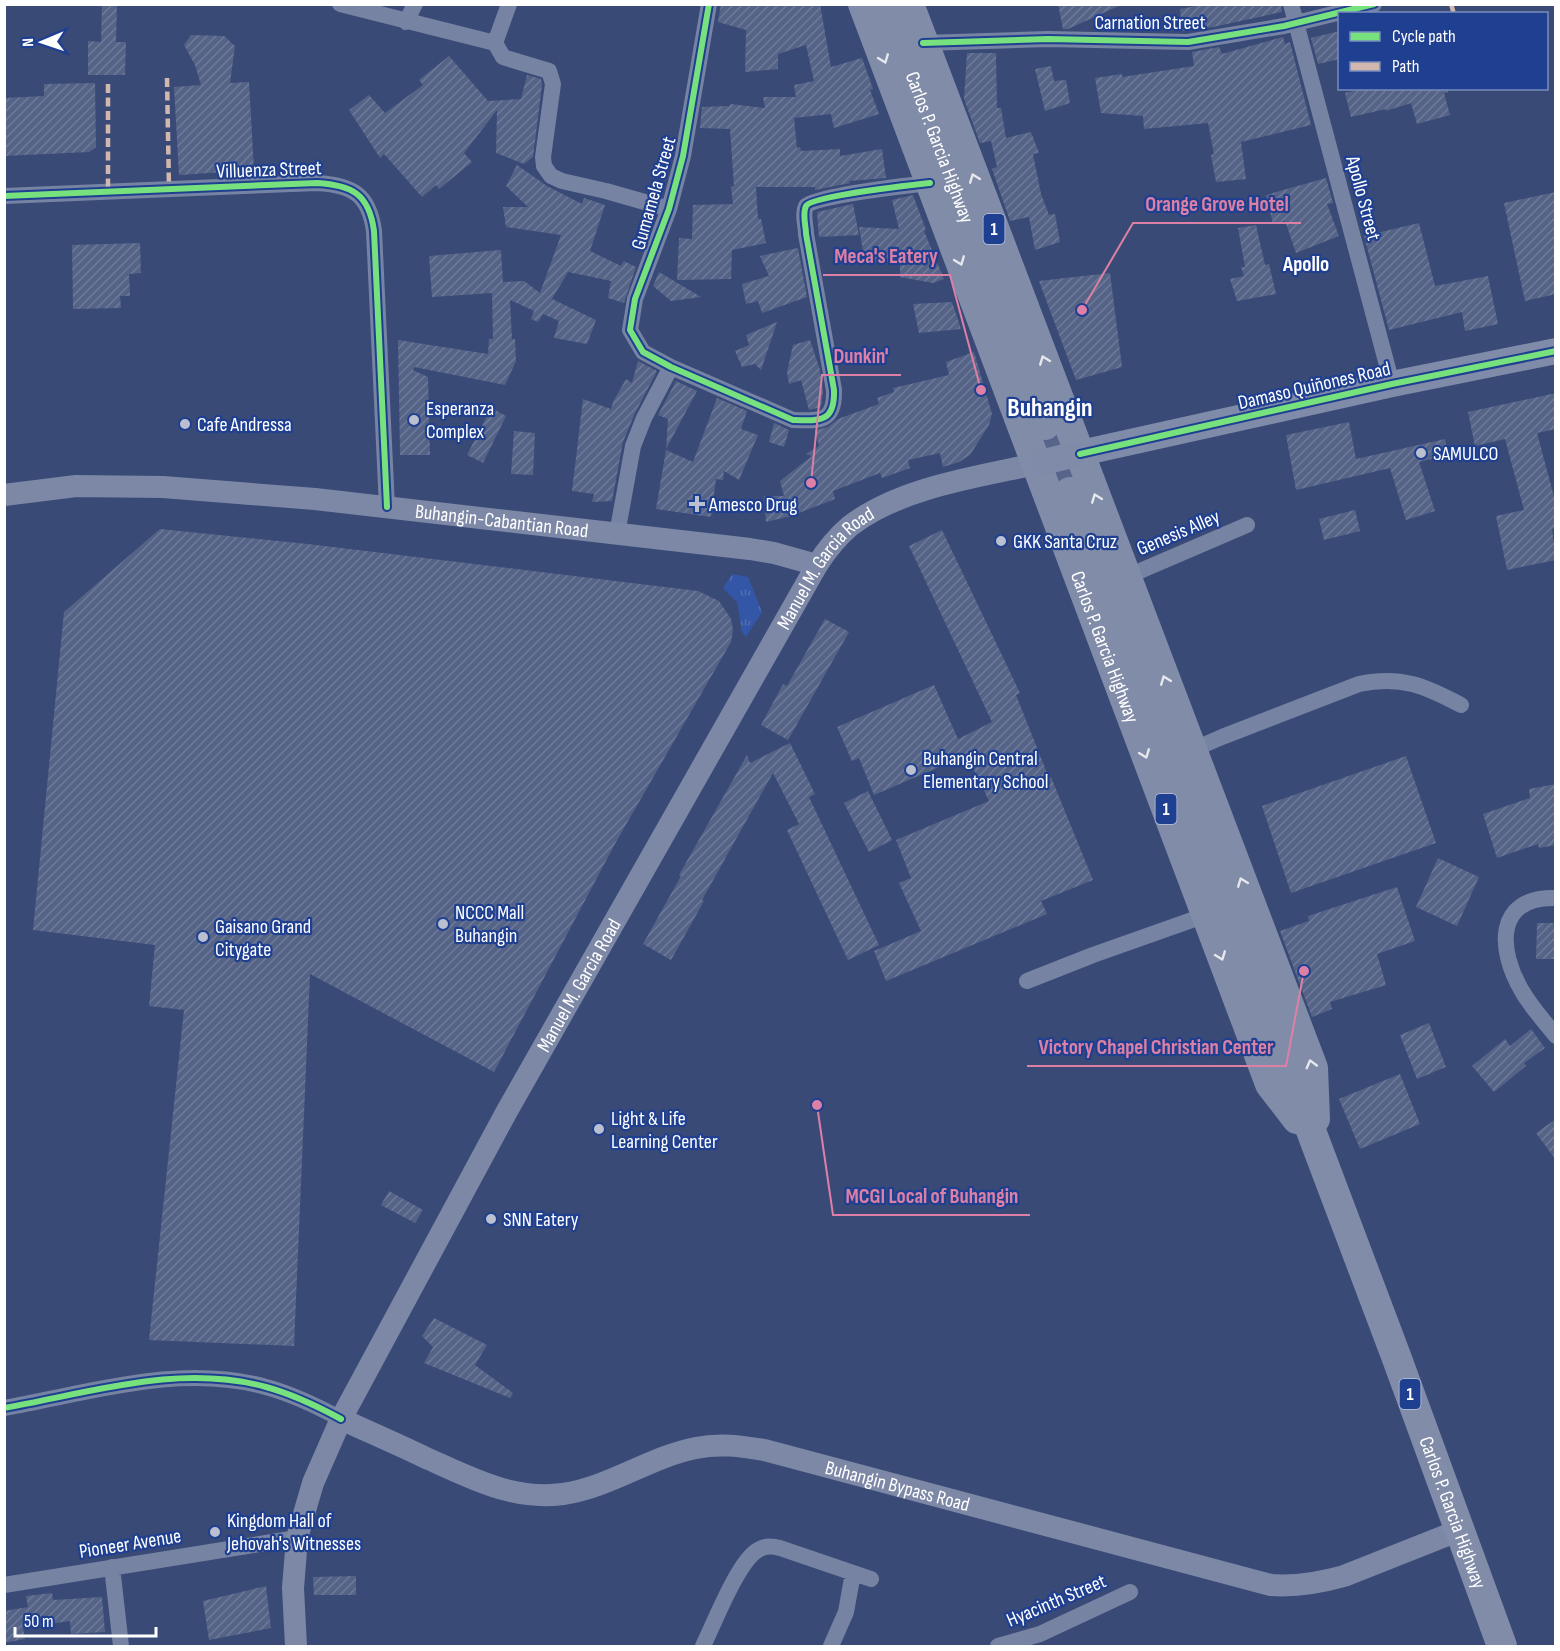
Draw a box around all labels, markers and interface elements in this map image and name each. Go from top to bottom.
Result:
street label: Carnation Street [1094,11,1206,35]
north arrow [12,12,72,72]
legend [1338,12,1548,90]
text: Cycle path [1392,26,1456,47]
text: N [19,38,38,47]
one-way arrow [876,53,889,64]
text: Path [1392,56,1420,77]
street label: Carlos P. Garcia Highway [900,68,979,227]
street label: Gumamela Street [626,134,682,253]
street label: Apollo Street [1340,152,1386,243]
street label: Villuenza Street [216,156,322,184]
one-way arrow [969,173,982,184]
callout: Orange Grove Hotel [1133,184,1301,223]
text: Orange Grove Hotel [1145,192,1289,217]
road number: 1 [984,214,1004,244]
callout: Meca's Eatery [823,236,950,275]
text: Meca's Eatery [834,244,938,269]
district label: Apollo [1282,252,1329,277]
one-way arrow [952,256,965,266]
callout: Dunkin' [822,336,901,375]
text: Dunkin' [833,344,889,369]
one-way arrow [1038,355,1051,366]
street label: Damaso Quiñones Road [1236,357,1393,415]
district label: Buhangin [1007,393,1093,424]
place label: Esperanza Complex [426,397,494,444]
place label: Cafe Andressa [197,413,292,437]
marker: Esperanza Complex [407,413,421,427]
marker: Cafe Andressa [178,417,192,431]
place label: SAMULCO [1433,442,1498,466]
marker: SAMULCO [1414,446,1428,460]
place label: Amesco Drug [708,493,797,517]
one-way arrow [1091,493,1103,504]
marker: Amesco Drug [690,497,704,511]
street label: Buhangin-Cabantian Road [414,500,589,543]
street label: Manuel M. Garcia Road [772,502,879,634]
street label: Genesis Alley [1133,505,1224,561]
place label: GKK Santa Cruz [1013,530,1117,554]
marker: GKK Santa Cruz [994,534,1008,548]
street label: Carlos P. Garcia Highway [1065,568,1144,727]
one-way arrow [1160,675,1173,686]
place label: Buhangin Central Elementary School [923,747,1049,794]
one-way arrow [1138,748,1151,759]
marker: Buhangin Central Elementary School [904,763,918,777]
road number: 1 [1156,794,1176,824]
one-way arrow [1237,877,1250,887]
place label: NCCC Mall Buhangin [455,901,524,948]
place label: Gaisano Grand Citygate [215,915,311,962]
street label: Manuel M. Garcia Road [532,915,627,1056]
marker: NCCC Mall Buhangin [436,917,450,931]
marker: Gaisano Grand Citygate [196,930,210,944]
one-way arrow [1214,950,1227,961]
callout: Victory Chapel Christian Center [1027,1027,1286,1066]
text: Victory Chapel Christian Center [1039,1035,1274,1060]
one-way arrow [1305,1059,1318,1069]
place label: Light & Life Learning Center [611,1107,718,1154]
marker: Light & Life Learning Center [592,1122,606,1136]
callout: MCGI Local of Buhangin [833,1176,1030,1215]
text: MCGI Local of Buhangin [846,1184,1018,1209]
place label: SNN Eatery [503,1208,579,1232]
marker: SNN Eatery [484,1212,498,1226]
road number: 1 [1400,1379,1420,1409]
street label: Carlos P. Garcia Highway [1413,1433,1491,1592]
street label: Buhangin Bypass Road [822,1456,972,1517]
place label: Kingdom Hall of Jehovah's Witnesses [226,1509,361,1556]
street label: Pioneer Avenue [77,1524,183,1564]
marker: Kingdom Hall of Jehovah's Witnesses [208,1525,222,1539]
street label: Hyacinth Street [1003,1569,1110,1633]
scale bar [15,1600,156,1638]
text: 50 m [24,1611,54,1632]

